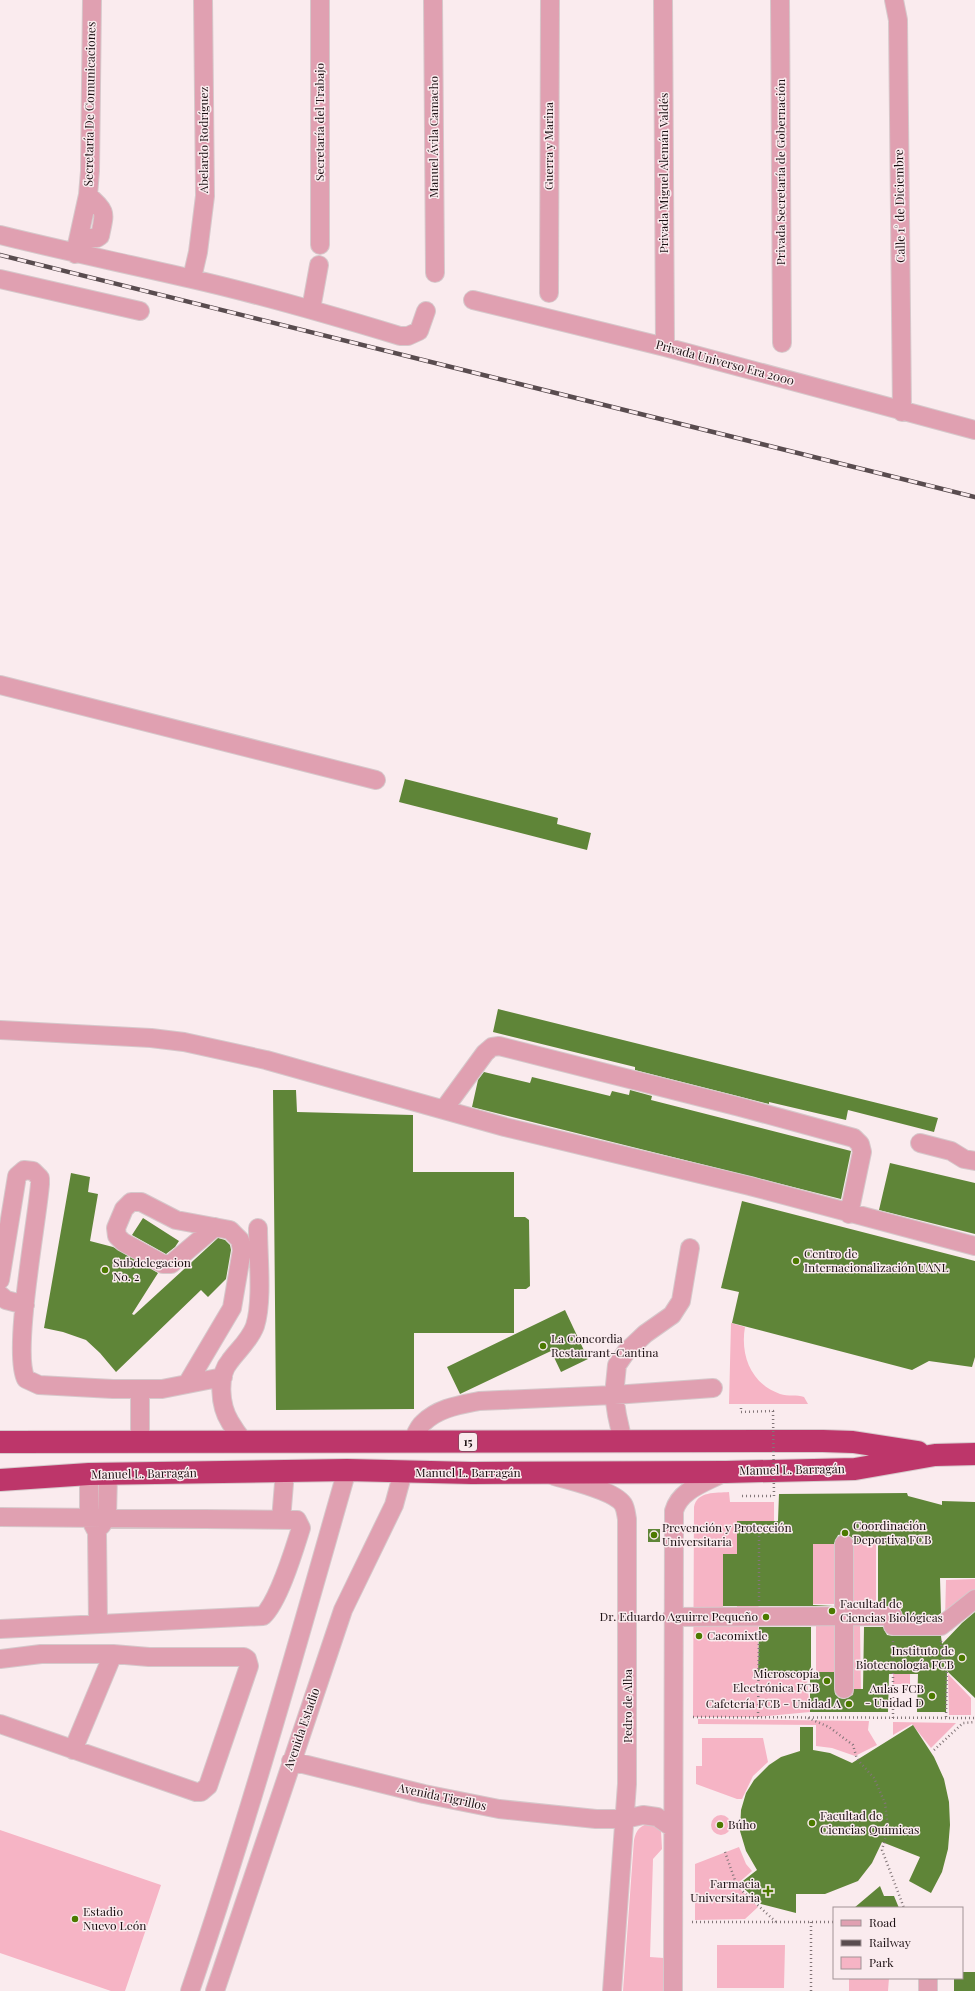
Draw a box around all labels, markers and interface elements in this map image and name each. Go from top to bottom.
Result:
street label: Secretaría De Comunicaciones [80,22,98,186]
street label: Secretaría del Trabajo [311,63,327,181]
street label: Manuel Ávila Camacho [425,76,441,198]
street label: Privada Secretaría de Gobernación [772,79,788,265]
street label: Abelardo Rodríguez [195,86,211,194]
street label: Privada Miguel Alemán Valdés [655,93,671,253]
street label: Guerra y Marina [540,102,556,190]
street label: Calle 1° de Diciembre [890,149,908,263]
street label: Privada Universo Era 2000 [654,336,796,388]
place label: Centro de Internacionalización UANL [804,1245,949,1275]
place label: Subdelegacion No. 2 [113,1254,191,1284]
marker: Centro de Internacionalización UANL [791,1256,801,1266]
marker: Subdelegacion No. 2 [100,1265,110,1275]
place label: La Concordia Restaurant-Cantina [551,1330,658,1360]
marker: La Concordia Restaurant-Cantina [538,1341,548,1351]
road number: 15 [459,1433,477,1451]
street label: Manuel L. Barragán [739,1460,845,1478]
street label: Manuel L. Barragán [91,1464,197,1482]
street label: Manuel L. Barragán [415,1464,521,1480]
place label: Coordinación Deportiva FCB [853,1517,931,1547]
place label: Prevención y Protección Universitaria [662,1519,792,1549]
marker: Coordinación Deportiva FCB [840,1528,850,1538]
marker: Prevención y Protección Universitaria [649,1530,659,1540]
place label: Facultad de Ciencias Biológicas [840,1595,943,1625]
marker: Facultad de Ciencias Biológicas [827,1606,837,1616]
place label: Dr. Eduardo Aguirre Pequeño [600,1608,758,1624]
marker: Dr. Eduardo Aguirre Pequeño [761,1612,771,1622]
place label: Cacomixtle [707,1627,768,1643]
marker: Cacomixtle [694,1631,704,1641]
place label: Instituto de Biotecnología FCB [856,1642,954,1672]
marker: Instituto de Biotecnología FCB [957,1653,967,1663]
place label: Microscopía Electrónica FCB [733,1665,819,1695]
street label: Pedro de Alba [619,1669,635,1743]
marker: Microscopía Electrónica FCB [822,1676,832,1686]
place label: Aulas FCB - Unidad D [865,1680,924,1710]
street label: Avenida Estadio [279,1685,323,1773]
marker: Aulas FCB - Unidad D [927,1691,937,1701]
place label: Cafetería FCB - Unidad A [706,1695,841,1711]
marker: Cafetería FCB - Unidad A [844,1699,854,1709]
street label: Avenida Tigrillos [395,1779,488,1813]
place label: Facultad de Ciencias Químicas [820,1807,919,1837]
place label: Búho [728,1816,757,1832]
marker: Facultad de Ciencias Químicas [807,1818,817,1828]
marker: Búho [715,1820,725,1830]
place label: Farmacia Universitaria [690,1875,760,1905]
marker: Farmacia Universitaria [763,1886,773,1896]
place label: Estadio Nuevo León [83,1903,146,1933]
legend [833,1907,963,1979]
marker: Estadio Nuevo León [70,1914,80,1924]
text: Road [869,1914,896,1930]
text: Railway [869,1934,911,1950]
text: Park [869,1954,894,1970]

